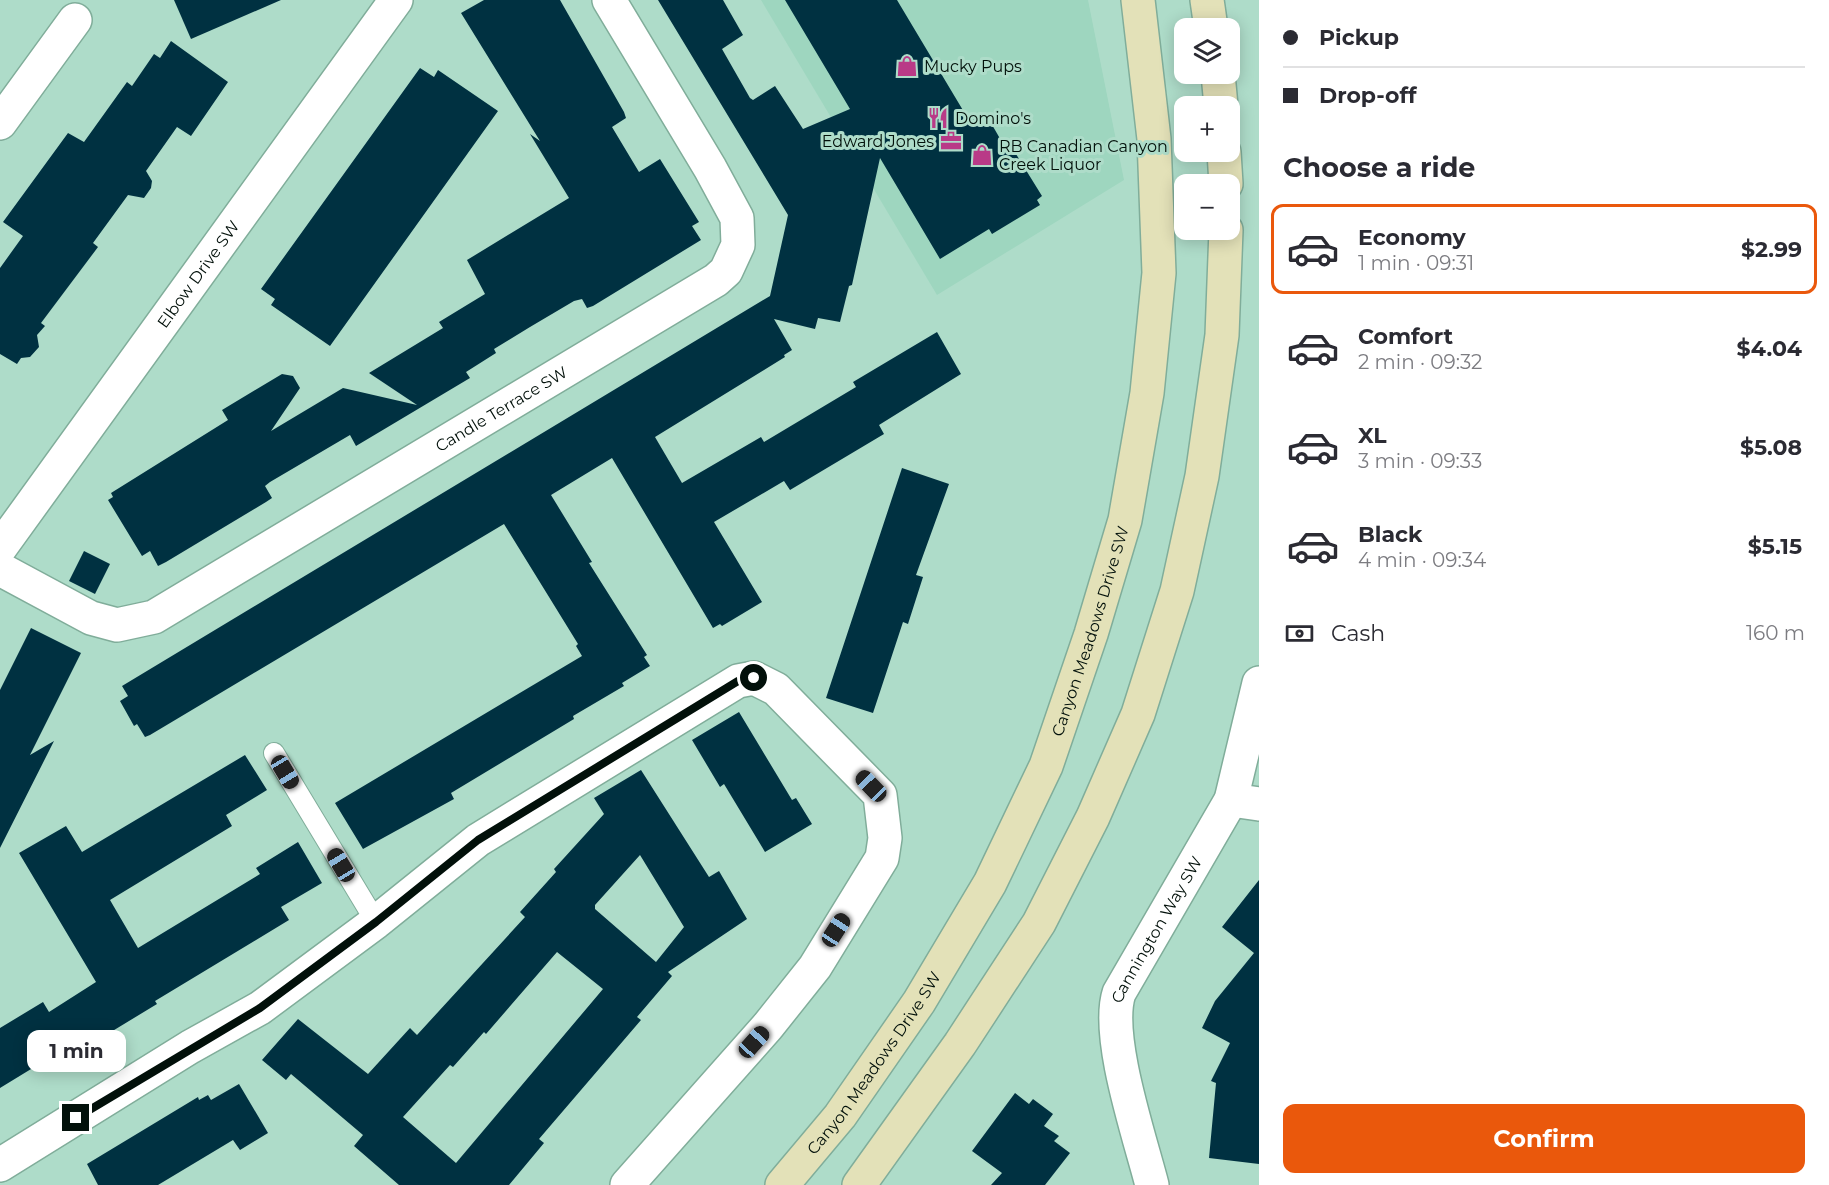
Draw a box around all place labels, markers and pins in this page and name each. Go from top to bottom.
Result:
shop icon: Mucky Pups [895,54,919,78]
place label: Mucky Pups [924,57,1022,76]
restaurant icon: Domino's [926,106,950,130]
place label: Domino's [955,109,1031,128]
office icon: Edward Jones [939,129,963,153]
place label: Edward Jones [822,132,934,151]
place label: RB Canadian Canyon Creek Liquor [999,137,1168,174]
shop icon: RB Canadian Canyon Creek Liquor [970,143,994,167]

